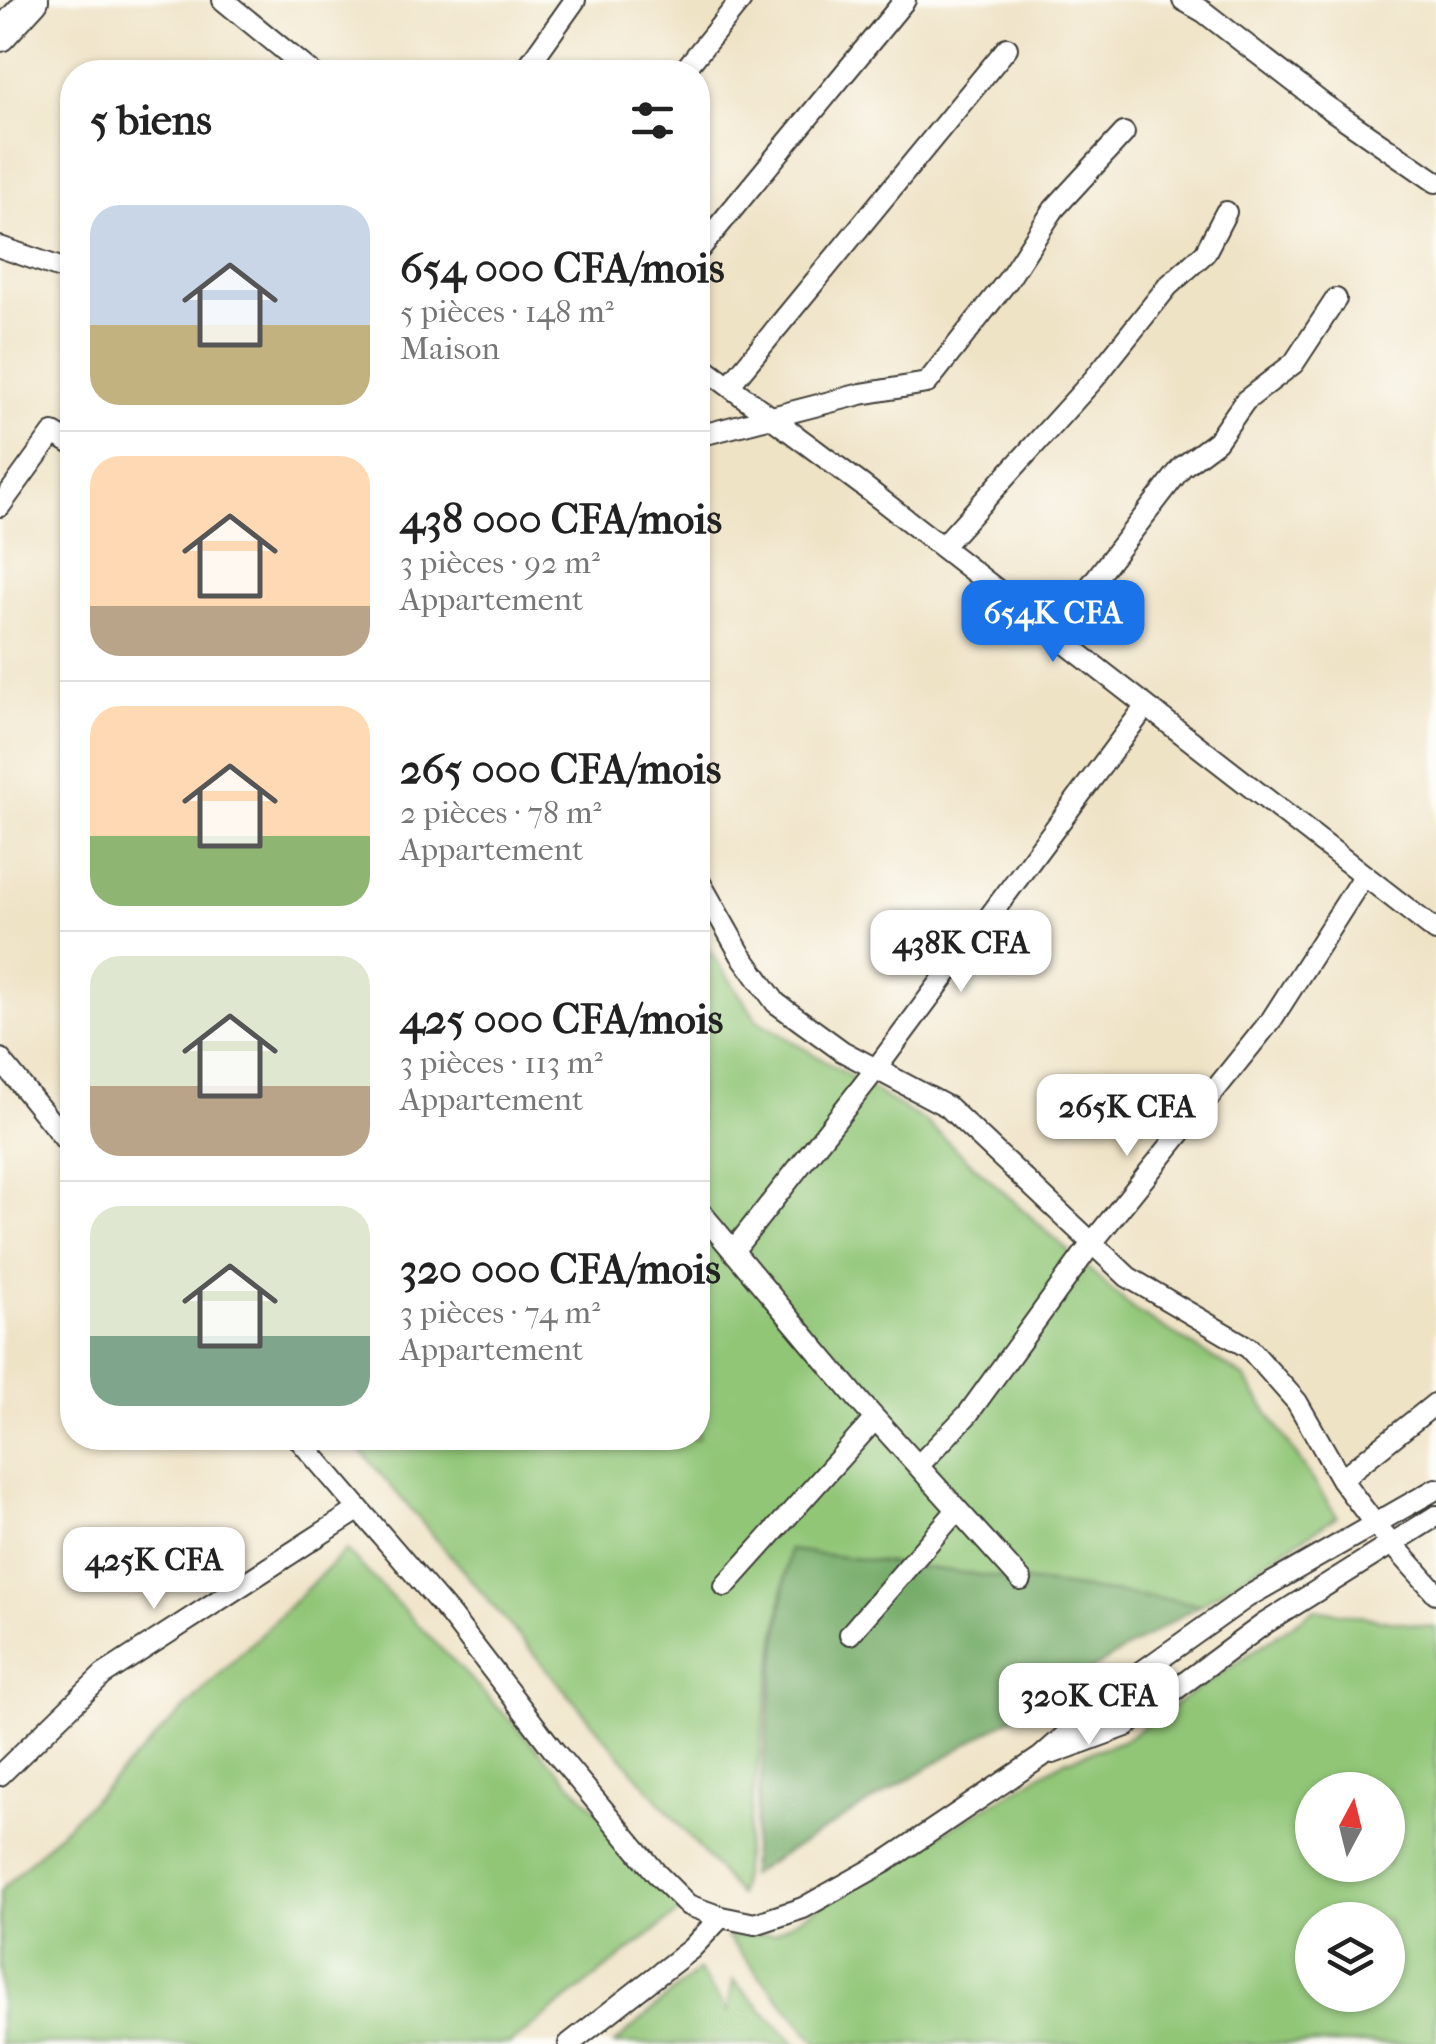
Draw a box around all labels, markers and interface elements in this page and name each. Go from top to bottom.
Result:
icon: filters [625,93,680,148]
text: 5 biens [90,96,212,145]
text: 654 000 CFA/mois [400,244,724,293]
icon: home [170,245,290,365]
text: 5 pièces · 148 m² [400,293,614,330]
text: Maison [400,330,500,367]
text: 438 000 CFA/mois [400,495,722,544]
icon: home [170,496,290,616]
text: 3 pièces · 92 m² [400,544,600,581]
pin: 654K CFA [950,580,1156,665]
text: Appartement [400,581,583,618]
text: 654K CFA [983,594,1123,631]
text: 265 000 CFA/mois [400,745,721,794]
icon: home [170,746,290,866]
text: 2 pièces · 78 m² [400,794,602,831]
text: Appartement [400,831,583,868]
pin: 438K CFA [858,910,1064,995]
text: 438K CFA [892,924,1030,961]
text: 425 000 CFA/mois [400,995,723,1044]
icon: home [170,996,290,1116]
text: 3 pièces · 113 m² [400,1044,603,1081]
pin: 265K CFA [1024,1074,1230,1159]
text: Appartement [400,1081,583,1118]
text: 265K CFA [1059,1088,1195,1125]
text: 320 000 CFA/mois [400,1245,721,1294]
icon: home [170,1246,290,1366]
text: 3 pièces · 74 m² [400,1294,600,1331]
text: Appartement [400,1331,583,1368]
pin: 425K CFA [51,1527,257,1612]
text: 425K CFA [85,1541,223,1578]
pin: 320K CFA [986,1663,1192,1748]
text: 320K CFA [1021,1677,1157,1714]
north arrow [1295,1772,1405,1882]
map controls [1295,1772,1405,2012]
button: layers [1295,1902,1405,2012]

